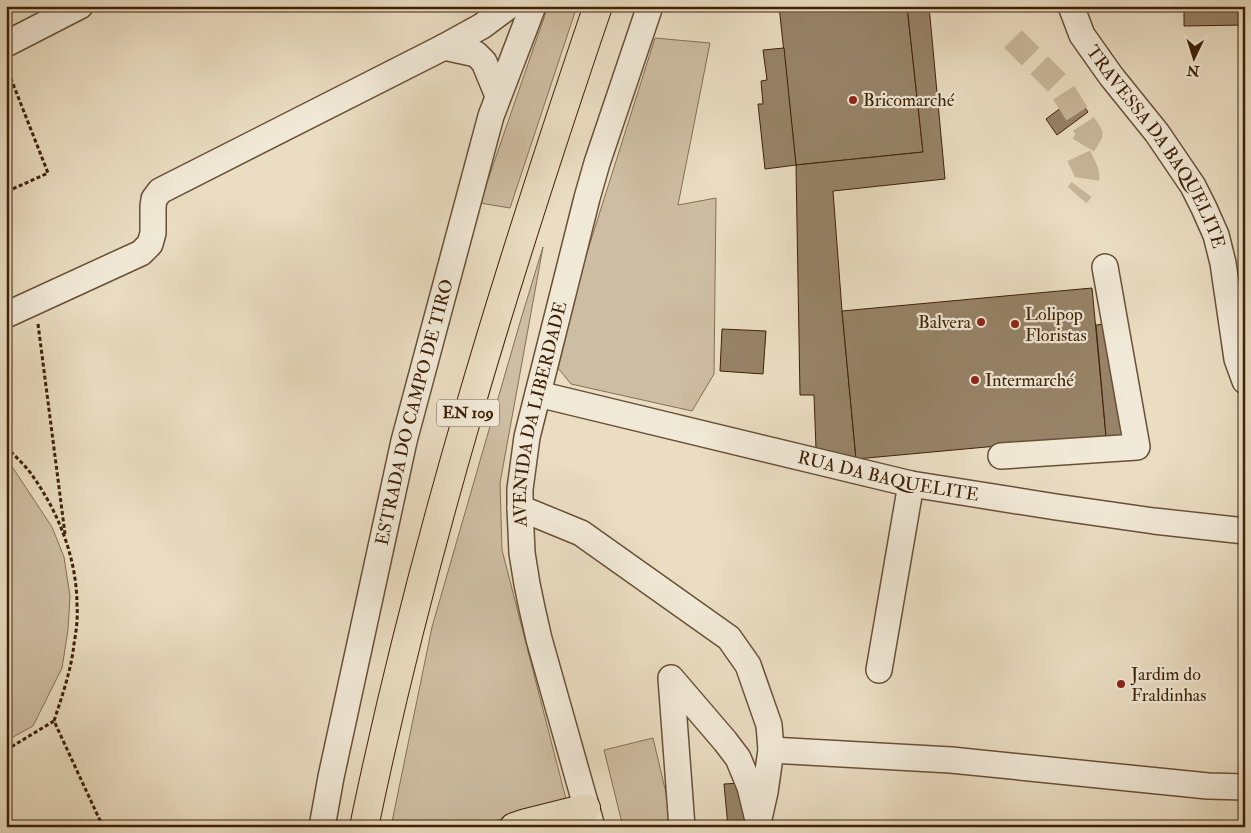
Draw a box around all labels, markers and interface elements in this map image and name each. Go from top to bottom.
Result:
north arrow [1168,32,1218,82]
street label: TRAVESSA DA BAQUELITE [1081,41,1230,251]
text: N [1186,62,1201,79]
place label: Bricomarché [863,89,955,112]
marker: Bricomarché [847,94,859,106]
street label: ESTRADA DO CAMPO DE TIRO [370,277,458,547]
street label: AVENIDA DA LIBERDADE [508,299,572,529]
place label: Lolipop Floristas [1025,303,1087,347]
place label: Balvera [918,311,972,334]
marker: Balvera [975,316,987,328]
marker: Lolipop Floristas [1009,318,1021,330]
place label: Intermarché [985,369,1074,392]
marker: Intermarché [969,374,981,386]
road number: EN 109 [437,399,499,426]
street label: RUA DA BAQUELITE [795,446,981,506]
place label: Jardim do Fraldinhas [1130,663,1206,707]
marker: Jardim do Fraldinhas [1115,678,1127,690]

